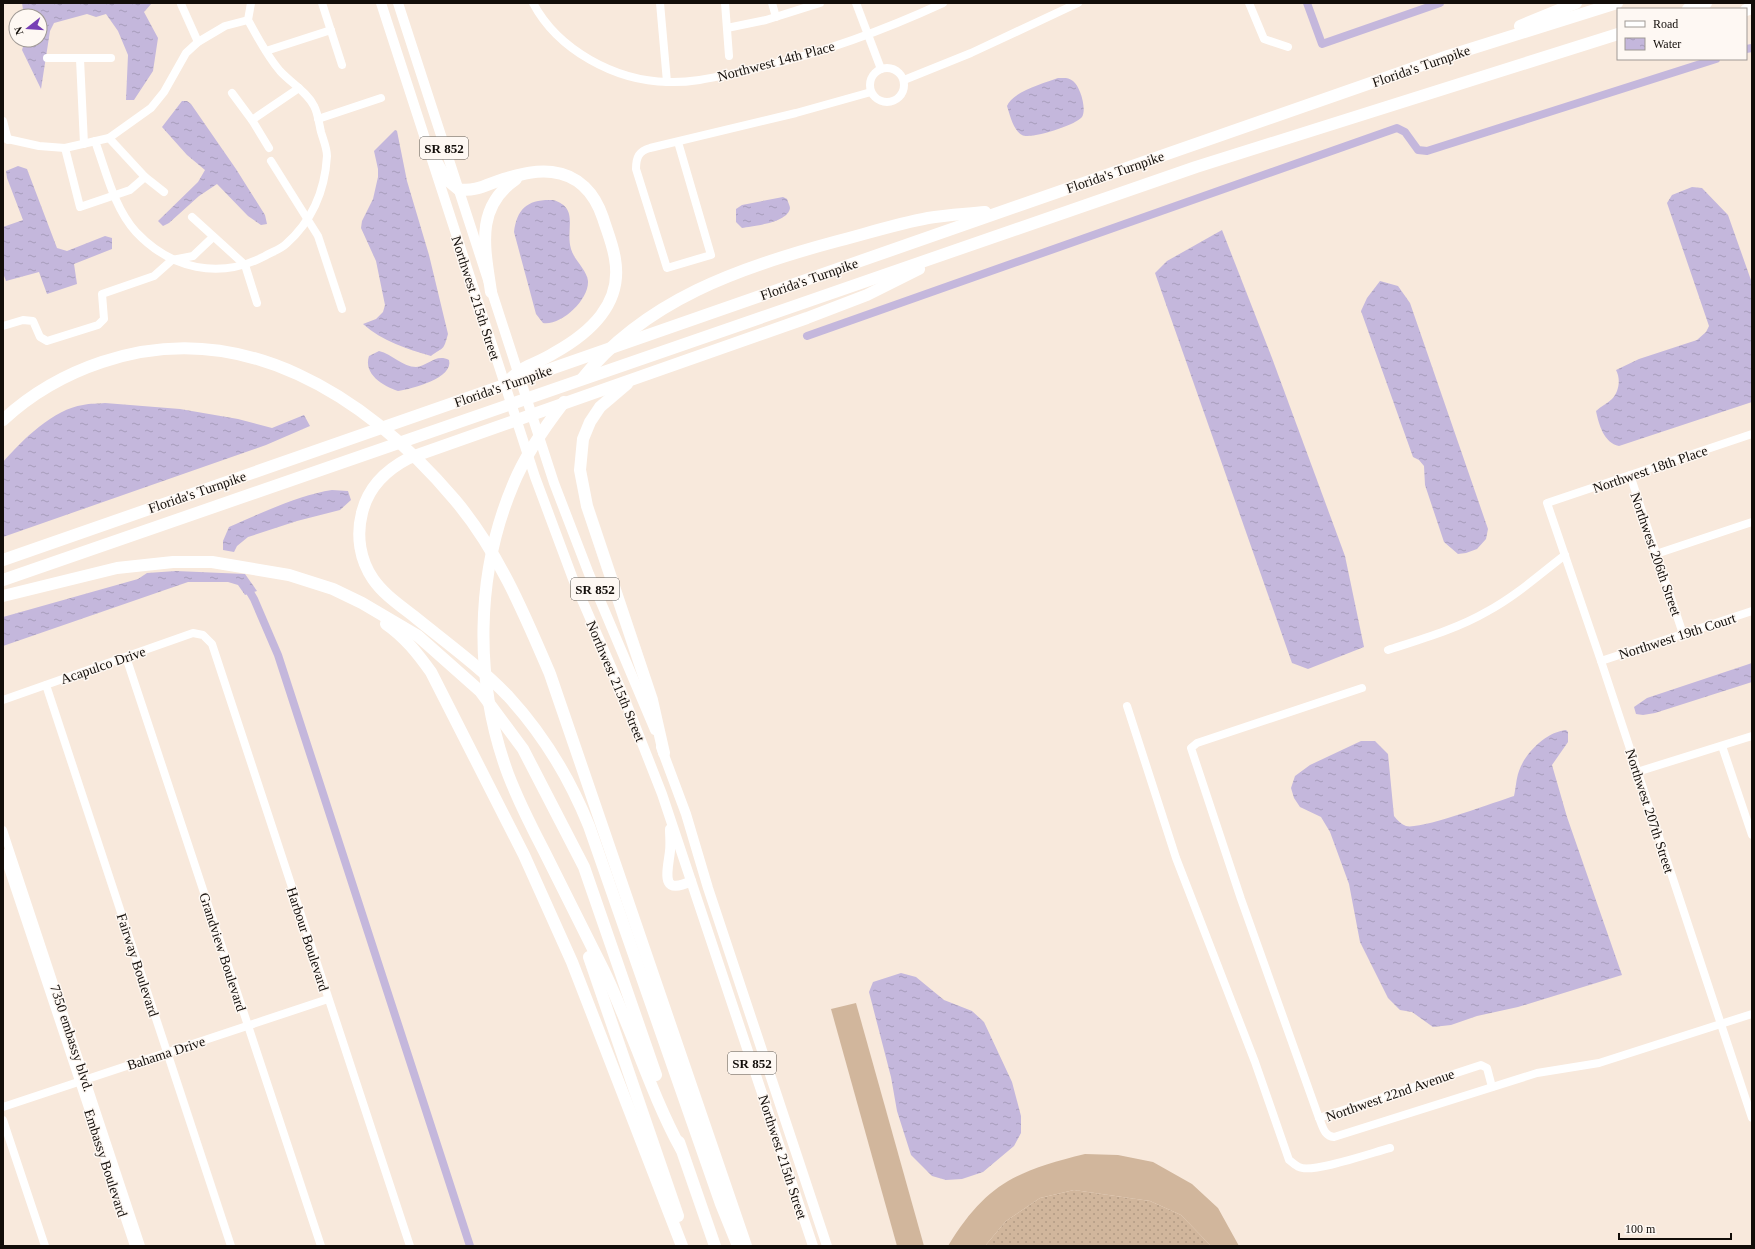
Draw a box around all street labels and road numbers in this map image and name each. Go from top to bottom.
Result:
street label: Northwest 14th Place [716,39,836,84]
street label: Florida's Turnpike [1370,43,1472,90]
road number: SR 852 [420,137,468,159]
street label: Florida's Turnpike [1064,149,1166,196]
street label: Northwest 215th Street [448,234,503,362]
street label: Florida's Turnpike [758,256,860,303]
street label: Florida's Turnpike [452,363,554,410]
street label: Northwest 18th Place [1591,443,1710,496]
street label: Florida's Turnpike [146,469,248,516]
street label: Northwest 206th Street [1627,490,1684,618]
road number: SR 852 [571,578,619,600]
street label: Northwest 19th Court [1617,610,1738,662]
street label: Northwest 215th Street [583,618,648,744]
street label: Acapulco Drive [59,644,148,687]
street label: Northwest 207th Street [1622,747,1677,875]
street label: Harbour Boulevard [284,885,331,993]
street label: Grandview Boulevard [196,891,249,1013]
street label: Fairway Boulevard [114,912,161,1019]
street label: 7350 embassy blvd. [47,983,96,1094]
street label: Bahama Drive [125,1034,207,1073]
road number: SR 852 [728,1052,776,1074]
street label: Northwest 22nd Avenue [1324,1066,1456,1125]
street label: Northwest 215th Street [755,1093,810,1221]
street label: Embassy Boulevard [81,1107,130,1219]

